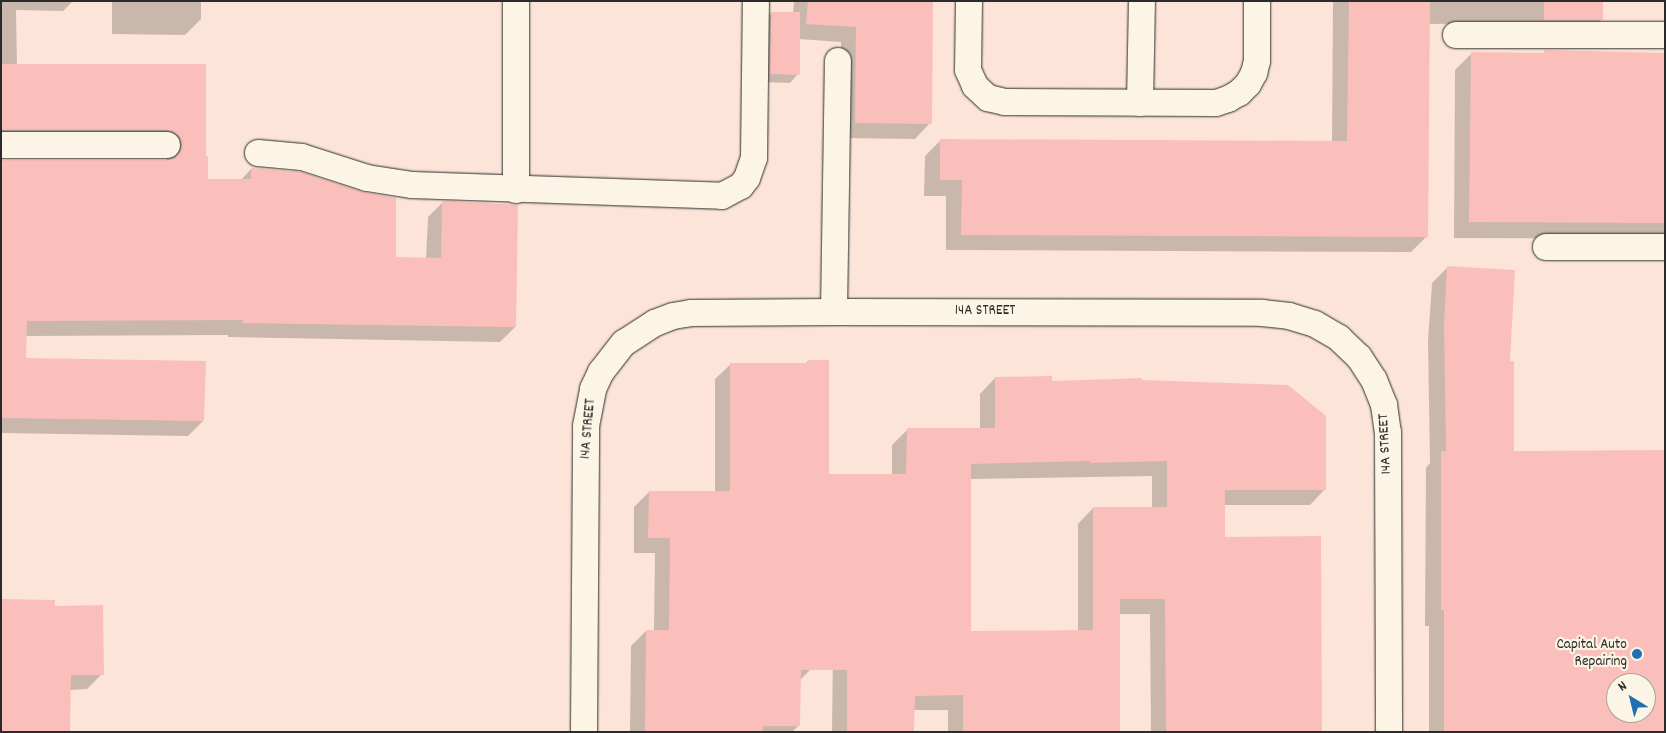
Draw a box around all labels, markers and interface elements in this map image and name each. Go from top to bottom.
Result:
street label: 14A STREET [955,303,1015,321]
street label: 14A STREET [577,398,601,460]
street label: 14A STREET [1375,413,1397,475]
place label: Capital Auto Repairing [1556,636,1627,671]
marker: Capital Auto Repairing [1631,648,1643,660]
north arrow [1606,673,1656,723]
text: N [1614,677,1631,697]

